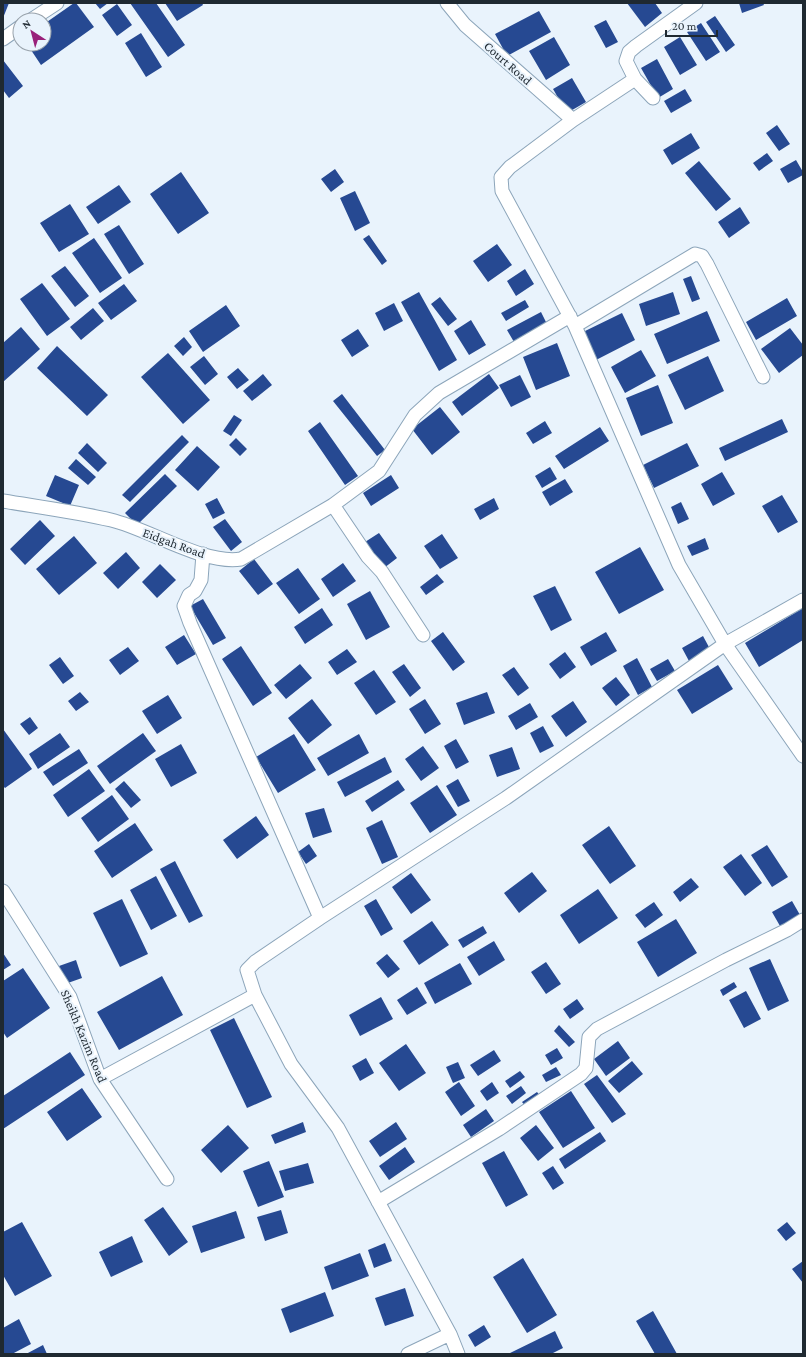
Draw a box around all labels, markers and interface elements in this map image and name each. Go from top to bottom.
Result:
north arrow [12,12,52,52]
scale bar [666,12,717,38]
text: N [20,17,33,31]
text: 20 m [672,19,697,33]
street label: Court Road [481,38,535,88]
street label: Eidgah Road [141,525,207,561]
street label: Sheikh Kazim Road [58,987,110,1085]

